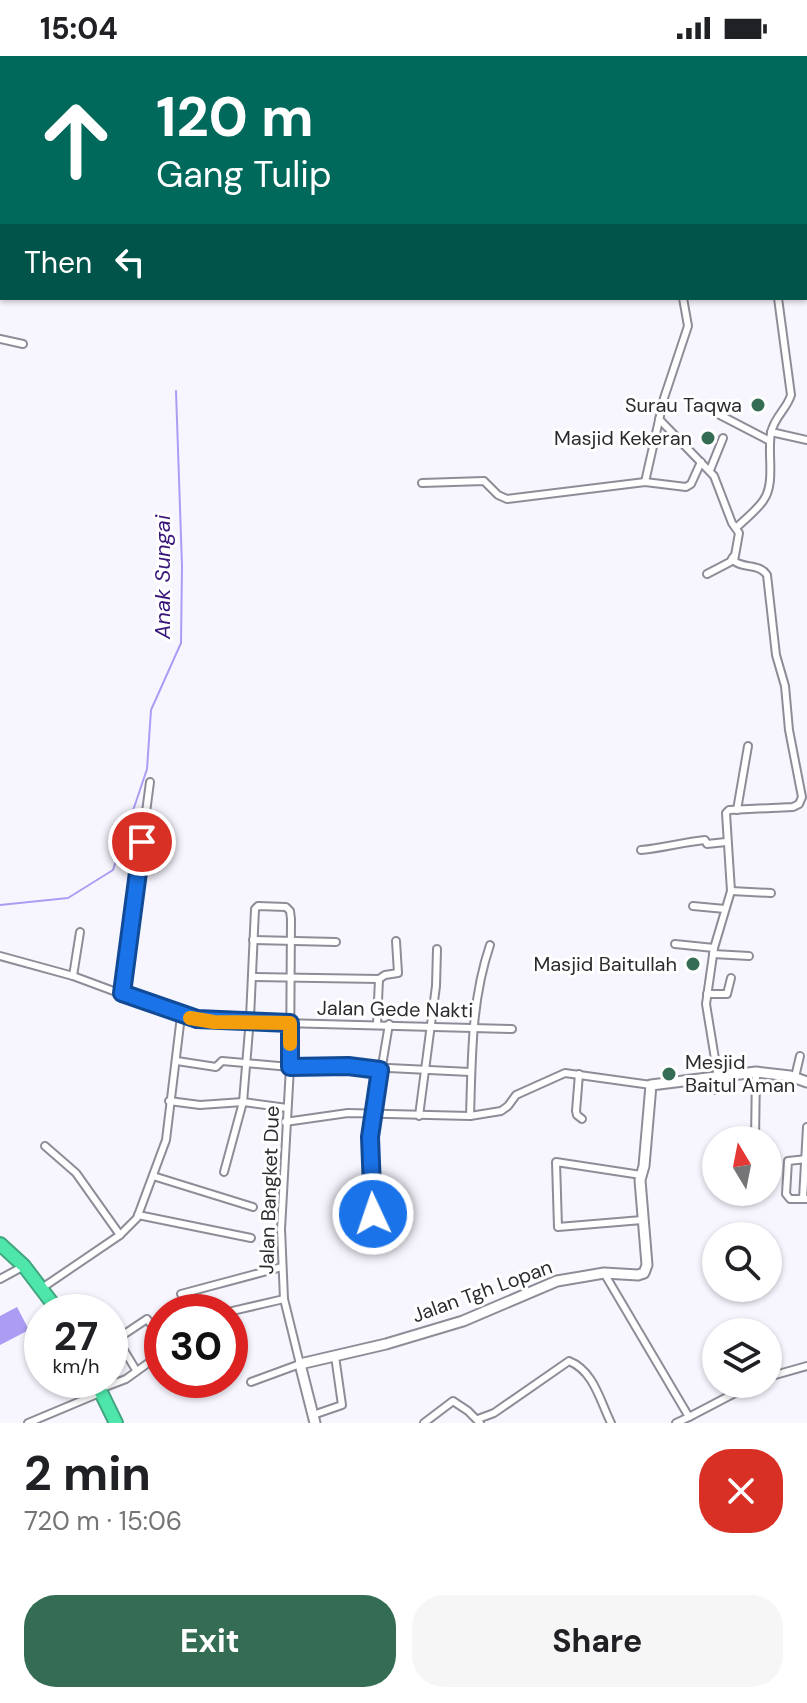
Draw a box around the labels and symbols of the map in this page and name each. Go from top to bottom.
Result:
place label: Surau Taqwa [625,392,742,418]
marker: Surau Taqwa [749,396,767,414]
place label: Masjid Kekeran [554,425,692,451]
marker: Masjid Kekeran [699,429,717,447]
water label: Anak Sungai [148,514,177,640]
pin [108,808,176,876]
place label: Masjid Baitullah [533,951,677,977]
marker: Masjid Baitullah [684,955,702,973]
street label: Jalan Gede Nakti [317,995,473,1023]
place label: Mesjid Baitul Aman [685,1049,795,1098]
marker: Mesjid Baitul Aman [660,1065,678,1083]
street label: Jalan Bangket Due [253,1105,285,1275]
north arrow [702,1126,782,1206]
position arrow [331,1172,415,1256]
street label: Jalan Tgh Lopan [408,1254,556,1328]
speed limit sign: 30 [144,1294,248,1398]

